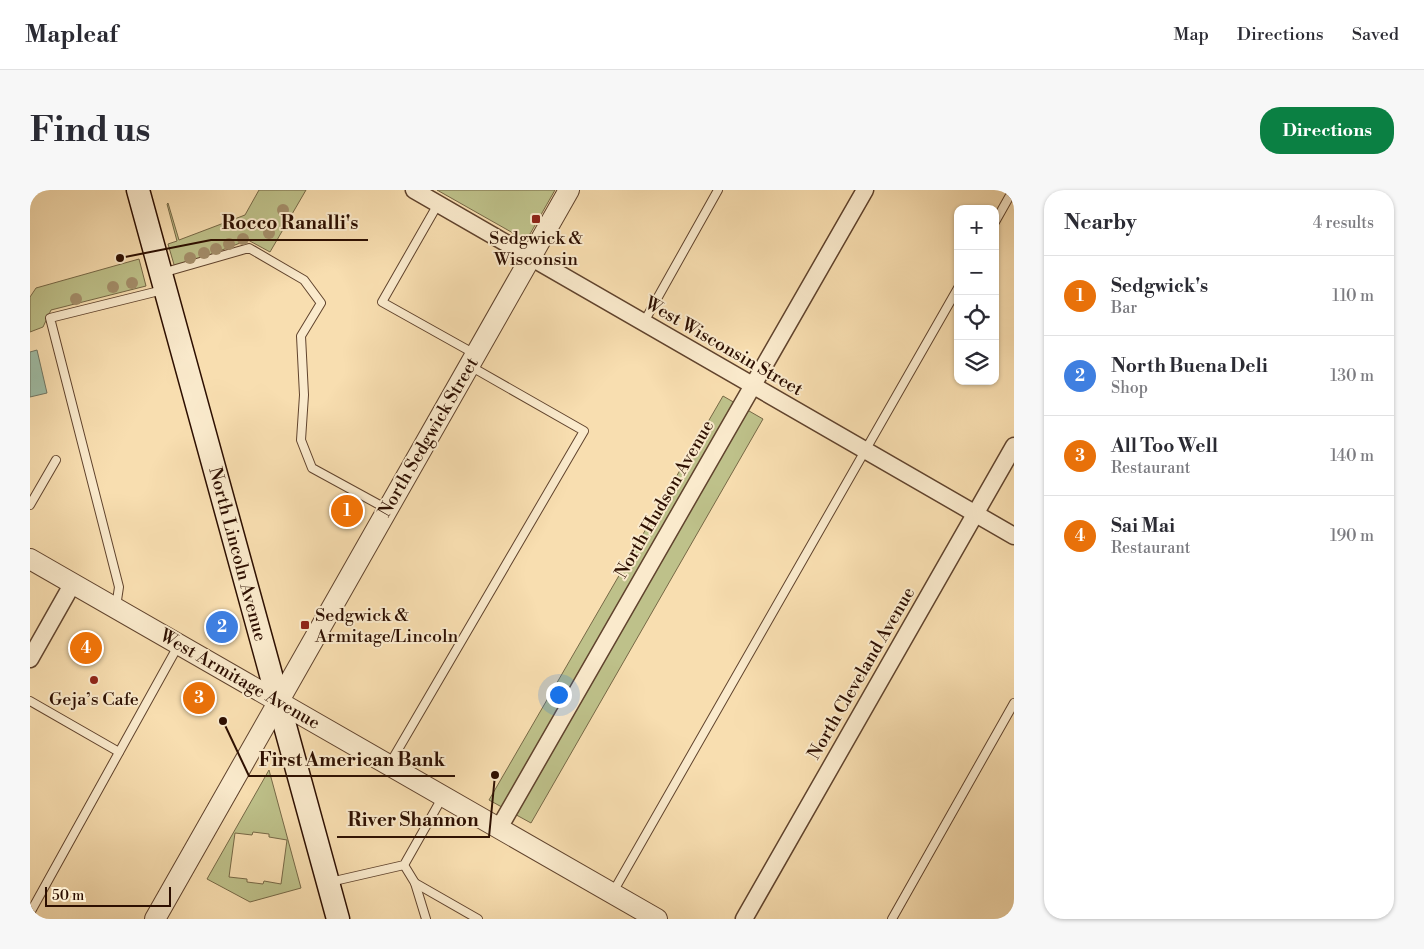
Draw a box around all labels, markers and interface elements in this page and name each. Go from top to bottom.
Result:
text: Mapleaf [25,20,118,50]
text: Map [1173,23,1209,46]
text: Directions [1237,23,1324,46]
text: Saved [1352,23,1399,46]
button: Directions [1260,107,1394,154]
text: Find us [30,109,150,152]
map controls [954,205,999,385]
button: + [954,205,999,250]
callout: Rocco Ranalli's [211,206,368,240]
text: Nearby [1064,210,1137,236]
text: Rocco Ranalli's [221,211,359,235]
marker: Sedgwick & Wisconsin [530,213,542,225]
text: 4 results [1313,213,1374,233]
place label: Sedgwick & Wisconsin [489,227,584,271]
button: − [954,250,999,295]
text: Sedgwick's [1111,274,1208,298]
text: 1 [1076,286,1084,306]
text: 110 m [1332,286,1374,306]
street label: West Wisconsin Street [640,291,808,401]
button: locate [954,295,999,340]
text: Bar [1111,298,1137,318]
button: layers [954,340,999,385]
street label: North Sedgwick Street [373,353,484,521]
text: North Buena Deli [1111,354,1268,378]
text: 2 [1075,366,1085,386]
text: 130 m [1330,366,1374,386]
text: Shop [1111,378,1148,398]
street label: North Hudson Avenue [610,416,719,583]
text: All Too Well [1111,434,1218,458]
text: 3 [1075,446,1085,466]
text: 140 m [1330,446,1374,466]
text: Restaurant [1111,458,1190,478]
street label: North Lincoln Avenue [203,464,272,644]
pin: 1 [331,492,363,530]
text: Sai Mai [1111,514,1175,538]
text: 4 [1075,526,1085,546]
text: 190 m [1330,526,1374,546]
text: Restaurant [1111,538,1190,558]
street label: North Cleveland Avenue [803,583,920,764]
place label: Sedgwick & Armitage/Lincoln [314,604,458,648]
pin: 2 [206,608,238,646]
marker: Sedgwick & Armitage/Lincoln [299,619,311,631]
street label: West Armitage Avenue [155,624,324,735]
pin: 4 [70,629,102,667]
marker: Geja’s Cafe [88,674,100,686]
pin: 3 [183,679,215,717]
your location [546,682,572,708]
place label: Geja’s Cafe [49,688,139,711]
callout: First American Bank [249,742,455,776]
text: First American Bank [259,748,446,772]
callout: River Shannon [337,803,489,837]
text: River Shannon [347,808,479,832]
scale bar [45,884,171,907]
text: 50 m [52,887,84,905]

